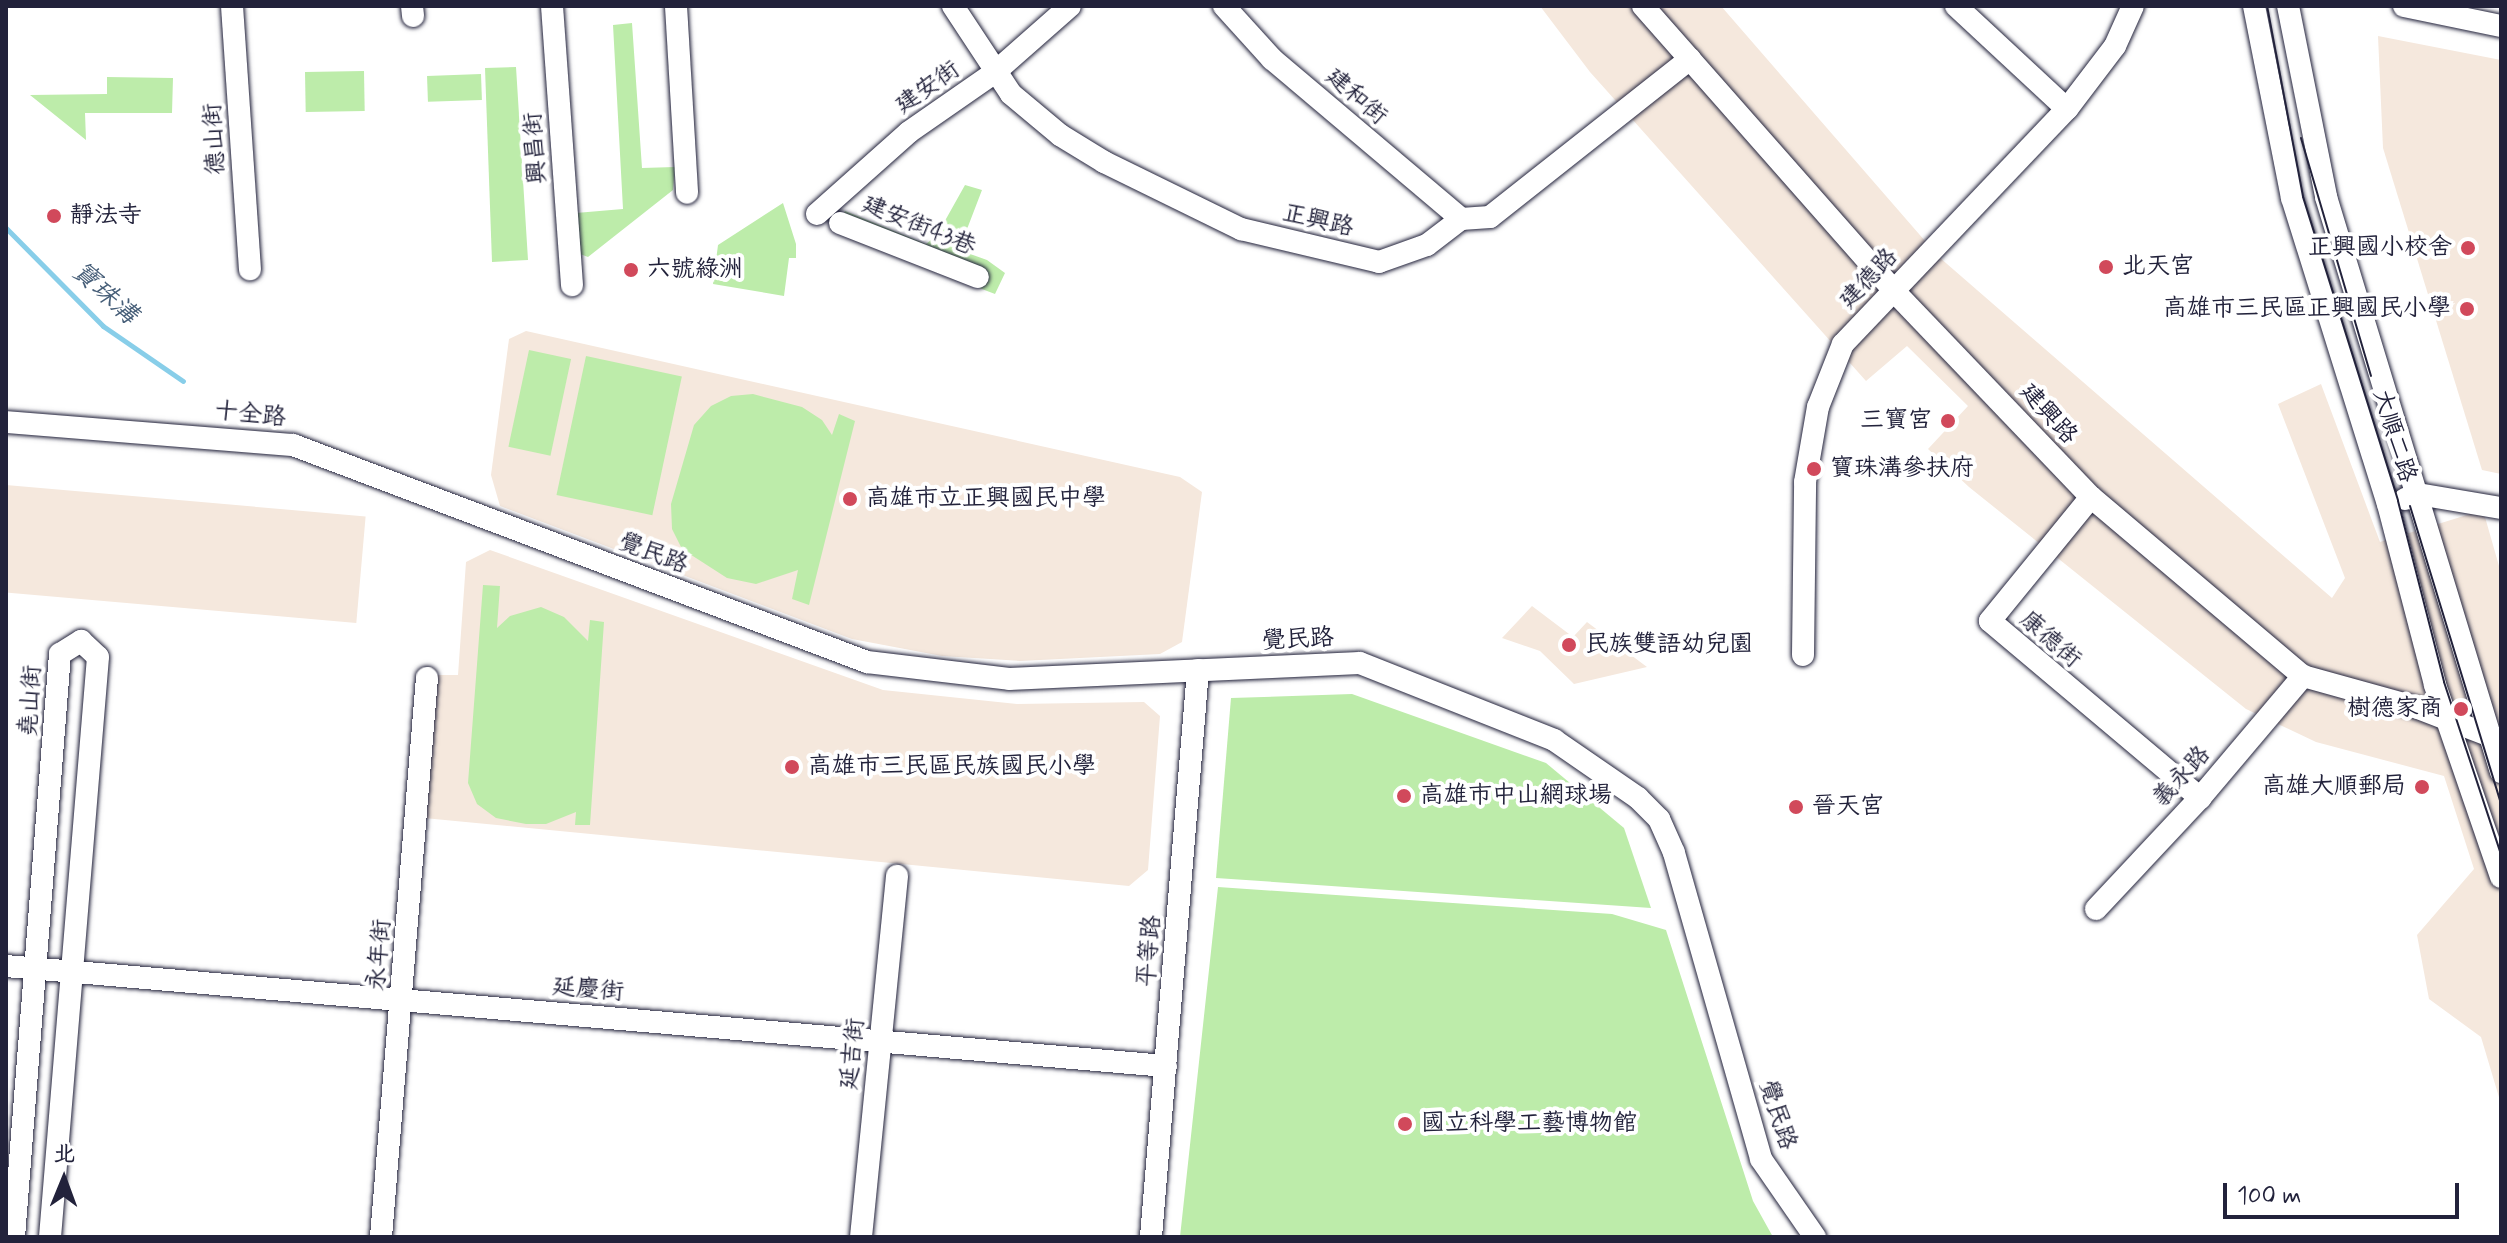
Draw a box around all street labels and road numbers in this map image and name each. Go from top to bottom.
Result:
street label: 建安街 [890,56,966,120]
street label: 建和街 [1319,63,1393,131]
street label: 德山街 [199,102,231,176]
street label: 興昌街 [519,111,553,185]
street label: 建安街43巷 [858,190,980,262]
street label: 正興路 [1280,199,1356,243]
street label: 建德路 [1834,243,1904,315]
street label: 建興路 [2013,378,2083,450]
street label: 大順二路 [2366,386,2422,486]
street label: 十全路 [213,397,287,433]
street label: 覺民路 [614,528,692,580]
street label: 康德街 [2013,606,2087,674]
street label: 覺民路 [1261,624,1335,656]
street label: 堯山街 [14,664,48,738]
street label: 義永路 [2147,741,2217,813]
street label: 平等路 [1133,914,1167,988]
street label: 永年街 [363,918,397,992]
street label: 延慶街 [551,973,625,1007]
street label: 延吉街 [835,1017,871,1091]
street label: 覺民路 [1752,1076,1802,1154]

